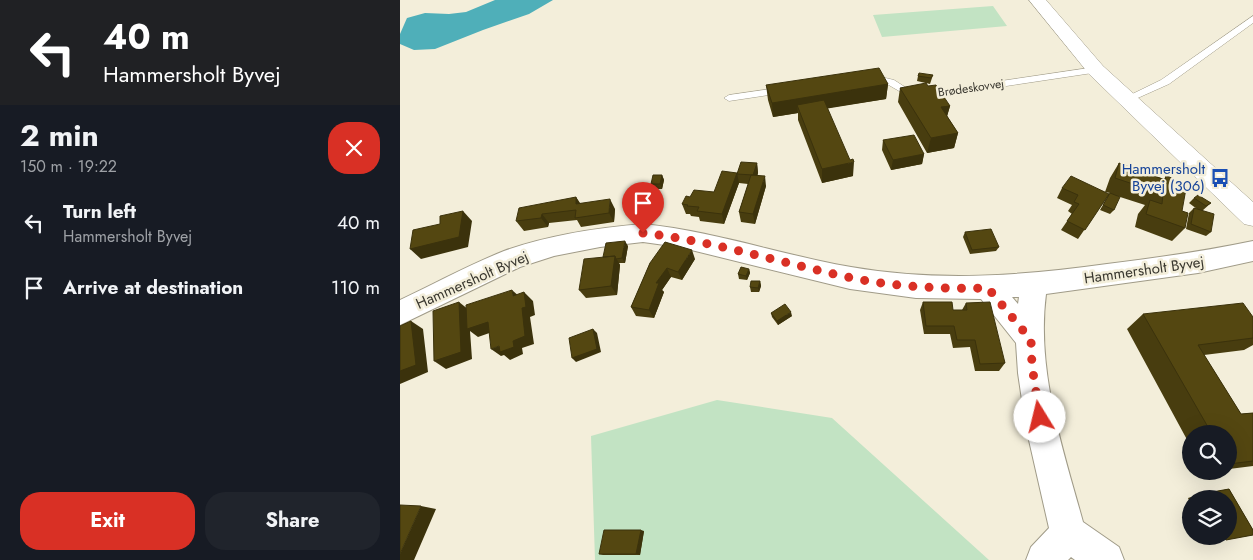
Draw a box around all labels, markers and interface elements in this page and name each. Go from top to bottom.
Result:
text: 40 m [103,12,190,62]
icon: left [20,20,85,85]
text: Hammersholt Byvej [103,58,281,90]
street label: Brødeskovvej [937,74,1005,102]
text: 2 min [20,114,99,157]
button: close [328,122,380,174]
text: 150 m · 19:22 [20,155,117,178]
place label: Hammersholt Byvej (306) [1122,158,1205,197]
bus stop icon: Hammersholt Byvej (306) [1209,167,1231,189]
pin [622,182,664,233]
icon: arrive [629,189,657,217]
text: Turn left [63,198,136,225]
icon: left [20,209,48,237]
text: 40 m [337,209,380,236]
text: Hammersholt Byvej [63,225,192,248]
street label: Hammersholt Byvej [412,245,532,315]
street label: Hammersholt Byvej [1082,251,1206,289]
icon: arrive [20,274,48,302]
text: Arrive at destination [63,274,243,301]
text: 110 m [331,274,380,301]
position arrow [1013,390,1065,442]
map controls [1182,425,1237,545]
button: search [1182,425,1237,480]
button: layers [1182,490,1237,545]
button: Exit [20,492,195,550]
button: Share [205,492,380,550]

